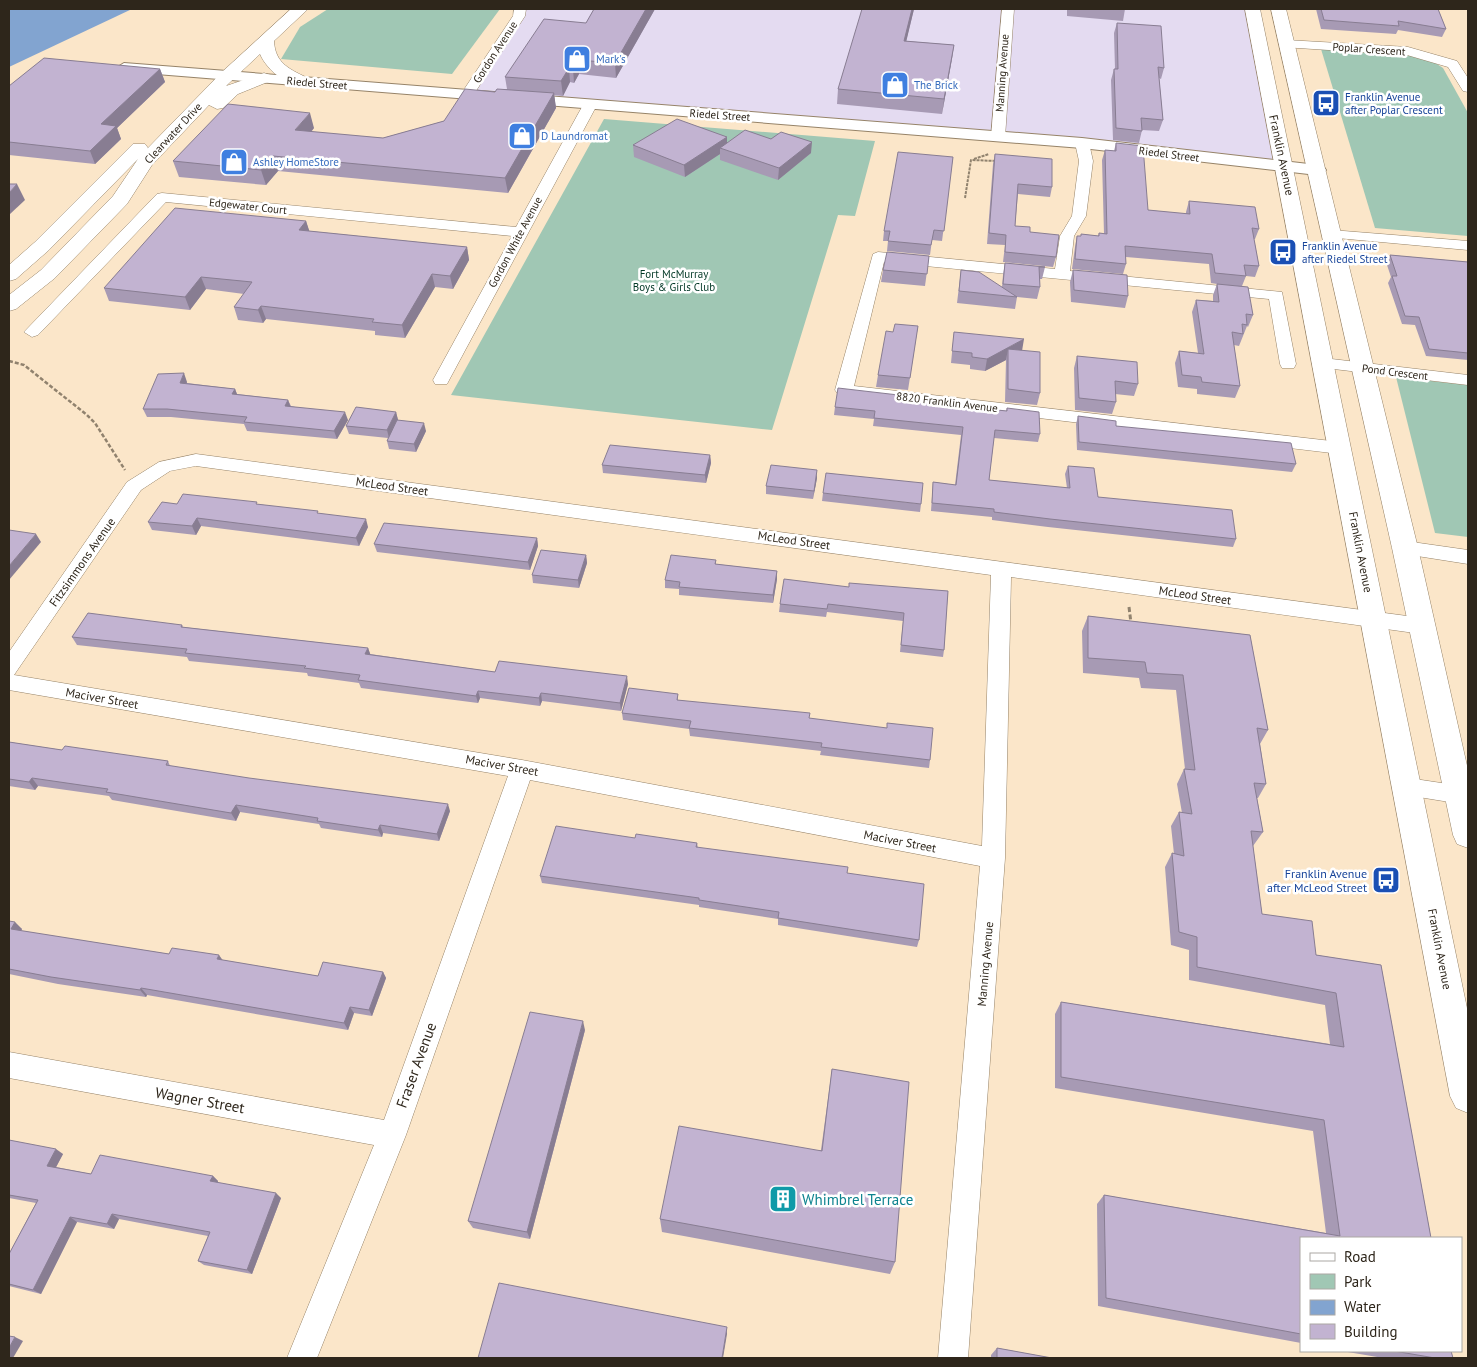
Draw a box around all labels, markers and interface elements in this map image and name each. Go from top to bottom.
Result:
street label: Gordon Avenue [470,18,520,86]
street label: Manning Avenue [992,33,1012,112]
street label: Poplar Crescent [1332,39,1406,59]
shop icon: Mark's [562,44,592,74]
place label: Mark's [596,52,626,66]
shop icon: The Brick [880,70,910,100]
street label: Riedel Street [286,73,348,93]
place label: The Brick [914,78,959,92]
bus stop icon: Franklin Avenue after Poplar Crescent [1311,88,1341,118]
place label: Franklin Avenue after Poplar Crescent [1345,90,1443,117]
street label: Clearwater Drive [141,99,205,166]
street label: Riedel Street [689,106,751,124]
street label: Franklin Avenue [1266,113,1298,197]
shop icon: D Laundromat [507,121,537,151]
place label: D Laundromat [541,129,608,143]
street label: Riedel Street [1138,143,1200,165]
shop icon: Ashley HomeStore [219,147,249,177]
place label: Ashley HomeStore [253,155,339,169]
street label: Gordon White Avenue [485,194,545,290]
street label: Edgewater Court [208,195,288,217]
bus stop icon: Franklin Avenue after Riedel Street [1268,237,1298,267]
place label: Franklin Avenue after Riedel Street [1302,239,1388,266]
park label: Fort McMurray Boys & Girls Club [633,267,715,294]
street label: Pond Crescent [1361,361,1429,383]
street label: 8820 Franklin Avenue [895,389,999,415]
street label: McLeod Street [355,473,429,499]
street label: Franklin Avenue [1346,510,1376,594]
street label: Fitzsimmons Avenue [46,515,118,609]
street label: McLeod Street [757,527,831,553]
street label: McLeod Street [1158,582,1232,608]
street label: Maciver Street [64,684,140,712]
street label: Maciver Street [464,751,540,779]
street label: Maciver Street [862,827,938,855]
bus stop icon: Franklin Avenue after McLeod Street [1371,865,1401,895]
place label: Franklin Avenue after McLeod Street [1267,866,1367,895]
street label: Franklin Avenue [1425,907,1455,991]
street label: Manning Avenue [974,921,996,1007]
street label: Fraser Avenue [392,1020,440,1110]
street label: Wagner Street [154,1083,246,1117]
building icon: Whimbrel Terrace [768,1184,798,1214]
place label: Whimbrel Terrace [802,1190,913,1209]
legend [1300,1237,1462,1352]
text: Road [1344,1247,1376,1266]
text: Park [1344,1272,1372,1291]
text: Water [1344,1297,1381,1316]
text: Building [1344,1322,1398,1341]

